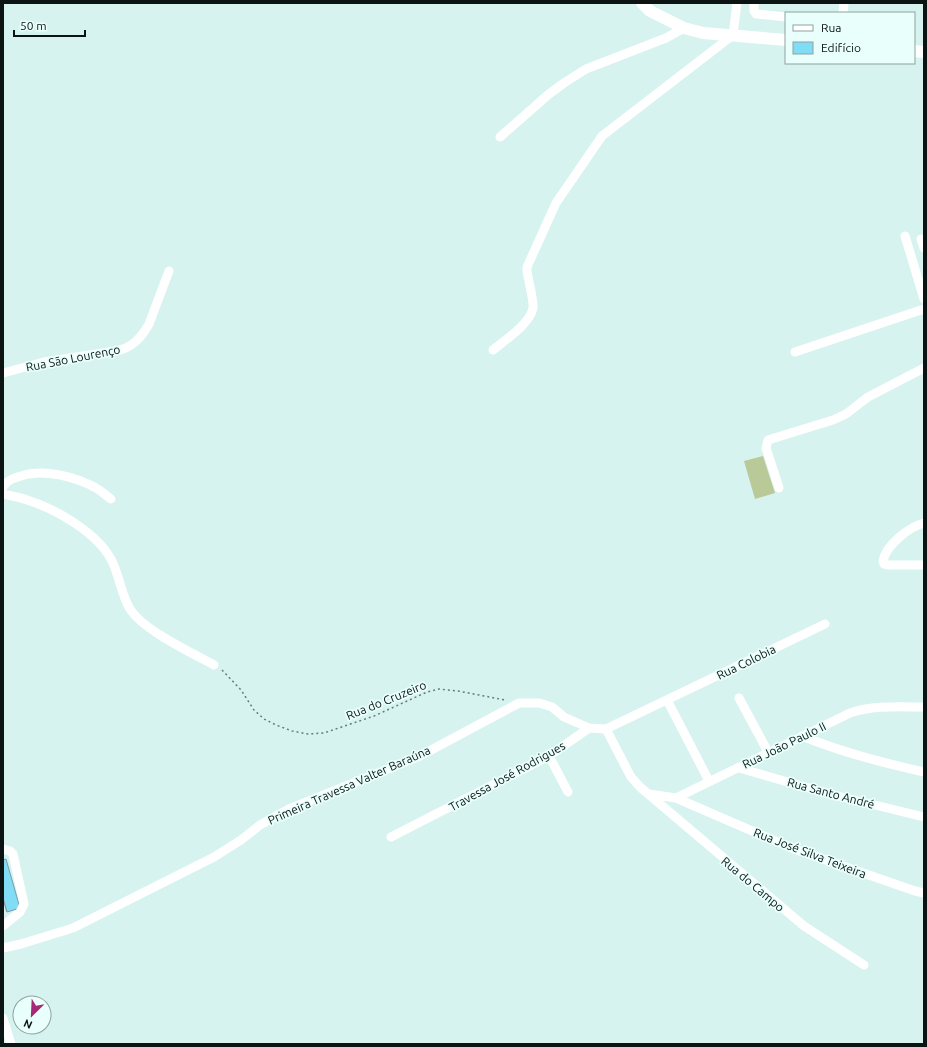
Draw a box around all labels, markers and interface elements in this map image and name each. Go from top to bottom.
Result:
scale bar [14,12,85,38]
legend [785,12,915,64]
text: 50 m [20,19,47,32]
text: Rua [821,21,842,34]
text: Edifício [821,41,861,54]
street label: Rua São Lourenço [25,342,121,374]
street label: Rua Colobia [714,642,778,682]
street label: Rua do Cruzeiro [344,678,428,722]
street label: Rua João Paulo II [740,719,828,771]
street label: Travessa José Rodrigues [447,739,567,813]
street label: Primeira Travessa Valter Baraúna [266,743,432,827]
street label: Rua Santo André [786,775,876,811]
street label: Rua José Silva Teixeira [752,825,868,881]
street label: Rua do Campo [719,854,787,914]
north arrow [12,995,52,1035]
text: N [22,1017,34,1031]

